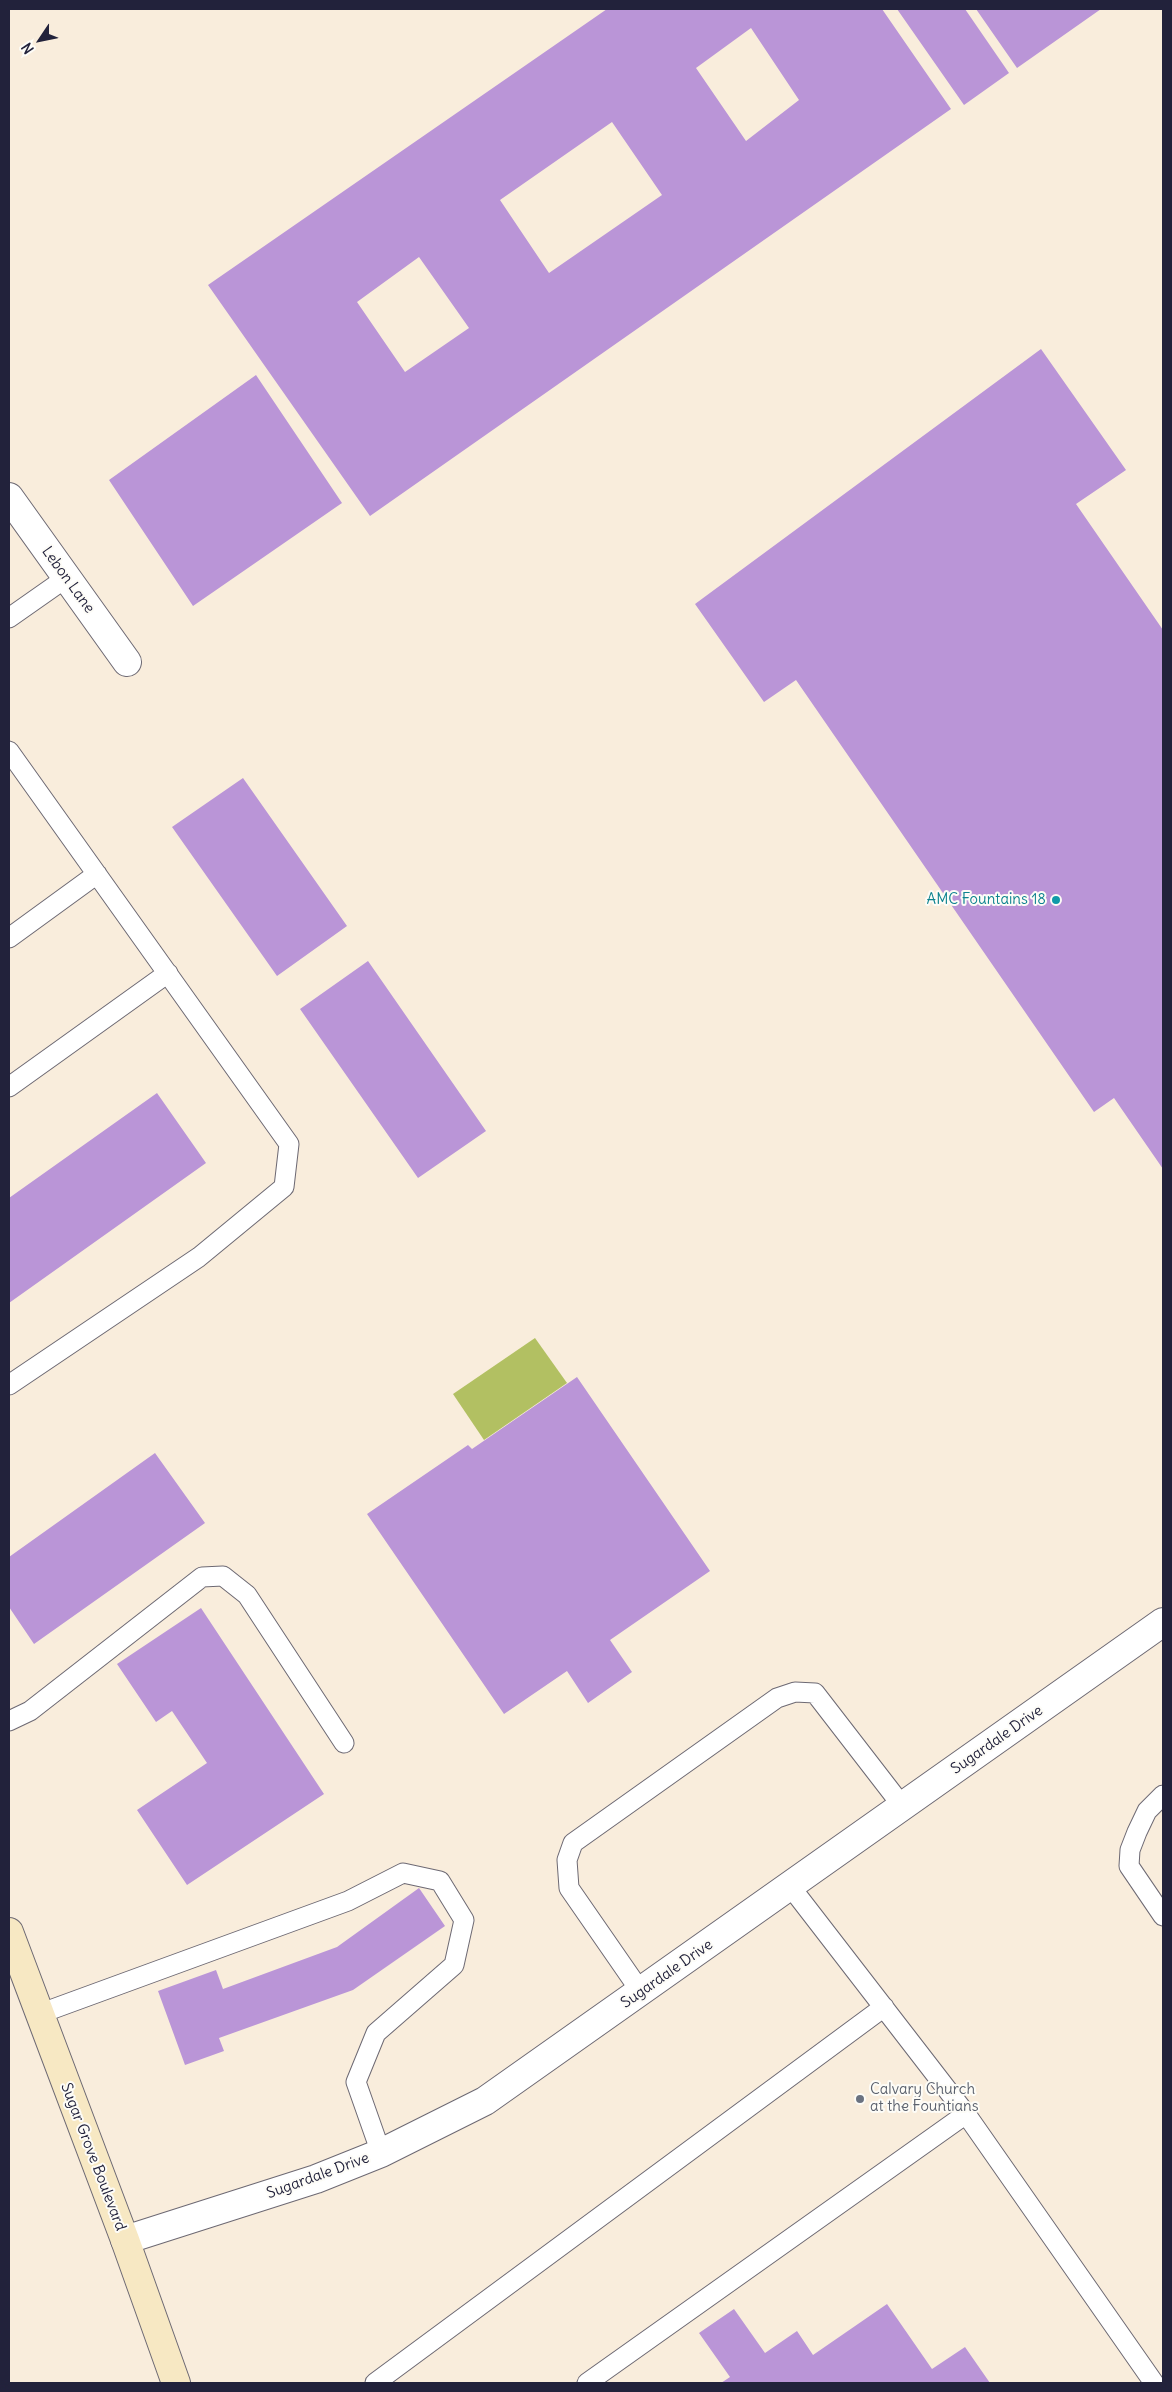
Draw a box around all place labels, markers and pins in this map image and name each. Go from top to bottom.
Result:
place label: AMC Fountains 18 [927,891,1046,909]
marker: AMC Fountains 18 [1050,894,1062,906]
place label: Calvary Church at the Fountians [870,2081,979,2116]
marker: Calvary Church at the Fountians [854,2093,866,2105]

